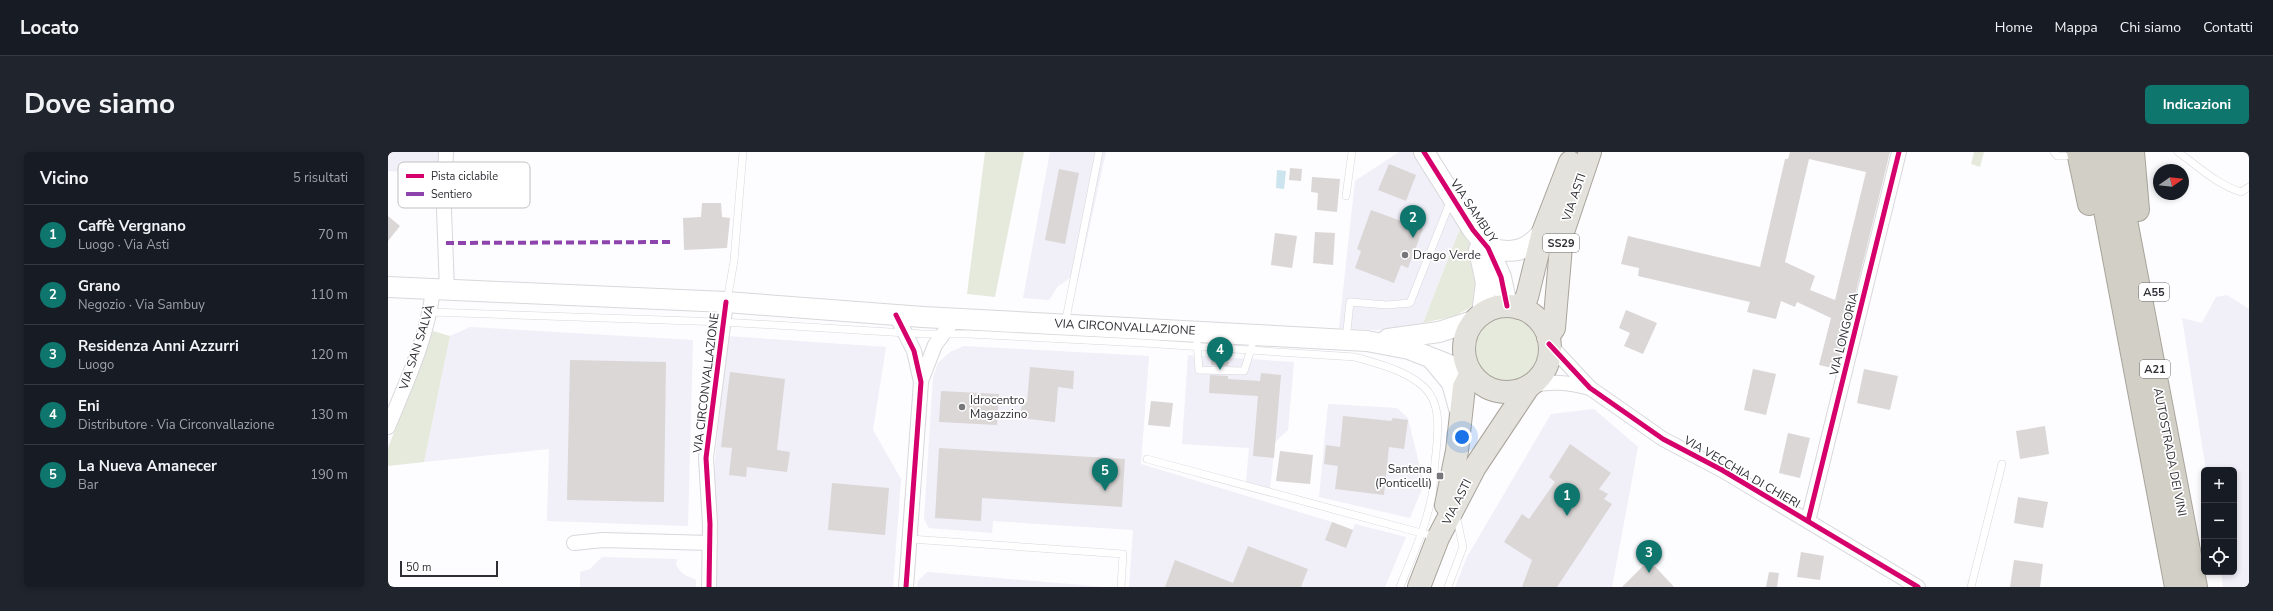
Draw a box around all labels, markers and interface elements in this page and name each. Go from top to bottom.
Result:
text: Locato [20,15,79,41]
text: Home [1995,18,2033,37]
text: Mappa [2055,18,2098,37]
text: Chi siamo [2120,18,2181,37]
text: Contatti [2203,18,2253,37]
text: Dove siamo [24,85,175,123]
button: Indicazioni [2145,85,2249,124]
legend [398,162,530,208]
north arrow [2153,164,2189,200]
text: Vicino [40,167,89,190]
text: 5 risultati [293,169,348,187]
text: Pista ciclabile [431,169,498,184]
street label: VIA ASTI [1558,171,1590,224]
street label: VIA SAMBUY [1446,175,1502,247]
text: Sentiero [431,187,472,202]
pin: 2 [1400,205,1426,238]
text: Caffè Vergnano [78,216,186,236]
text: 1 [49,226,57,244]
text: 70 m [318,226,348,244]
road number: SS29 [1543,234,1579,252]
text: Luogo · Via Asti [78,236,169,254]
place label: Drago Verde [1413,247,1481,263]
marker: Drago Verde [1400,250,1410,260]
text: Grano [78,276,120,296]
road number: A55 [2139,283,2169,301]
text: 2 [49,286,57,304]
text: 110 m [310,286,348,304]
street label: VIA LONGORIA [1826,291,1862,378]
text: Negozio · Via Sambuy [78,296,205,314]
street label: VIA SAN SALVÀ [395,302,438,393]
street label: VIA CIRCONVALLAZIONE [689,312,723,455]
street label: VIA CIRCONVALLAZIONE [1053,315,1196,339]
text: Residenza Anni Azzurri [78,336,239,356]
pin: 4 [1207,337,1233,370]
text: 3 [49,346,57,364]
text: 120 m [310,346,348,364]
text: Luogo [78,356,114,374]
road number: A21 [2140,360,2170,378]
street label: AUTOSTRADA DEI VINI [2150,387,2190,517]
place label: Idrocentro Magazzino [970,392,1028,422]
text: Eni [78,396,100,416]
marker: Idrocentro Magazzino [957,402,967,412]
text: 4 [49,406,57,424]
text: 130 m [310,406,348,424]
text: Distributore · Via Circonvallazione [78,416,274,434]
your location [1452,427,1472,447]
street label: VIA VECCHIA DI CHIERI [1680,432,1803,512]
text: La Nueva Amanecer [78,456,217,476]
pin: 5 [1092,458,1118,491]
place label: Santena (Ponticelli) [1375,461,1432,491]
text: 5 [49,466,57,484]
text: 190 m [310,466,348,484]
map controls [2201,467,2237,575]
button: + [2201,467,2237,503]
marker: Santena (Ponticelli) [1435,471,1445,481]
text: Bar [78,476,98,494]
street label: VIA ASTI [1438,476,1475,529]
pin: 1 [1554,483,1580,516]
button: − [2201,503,2237,539]
button: locate [2201,539,2237,575]
pin: 3 [1636,540,1662,573]
scale bar [400,559,498,578]
text: 50 m [406,560,431,575]

